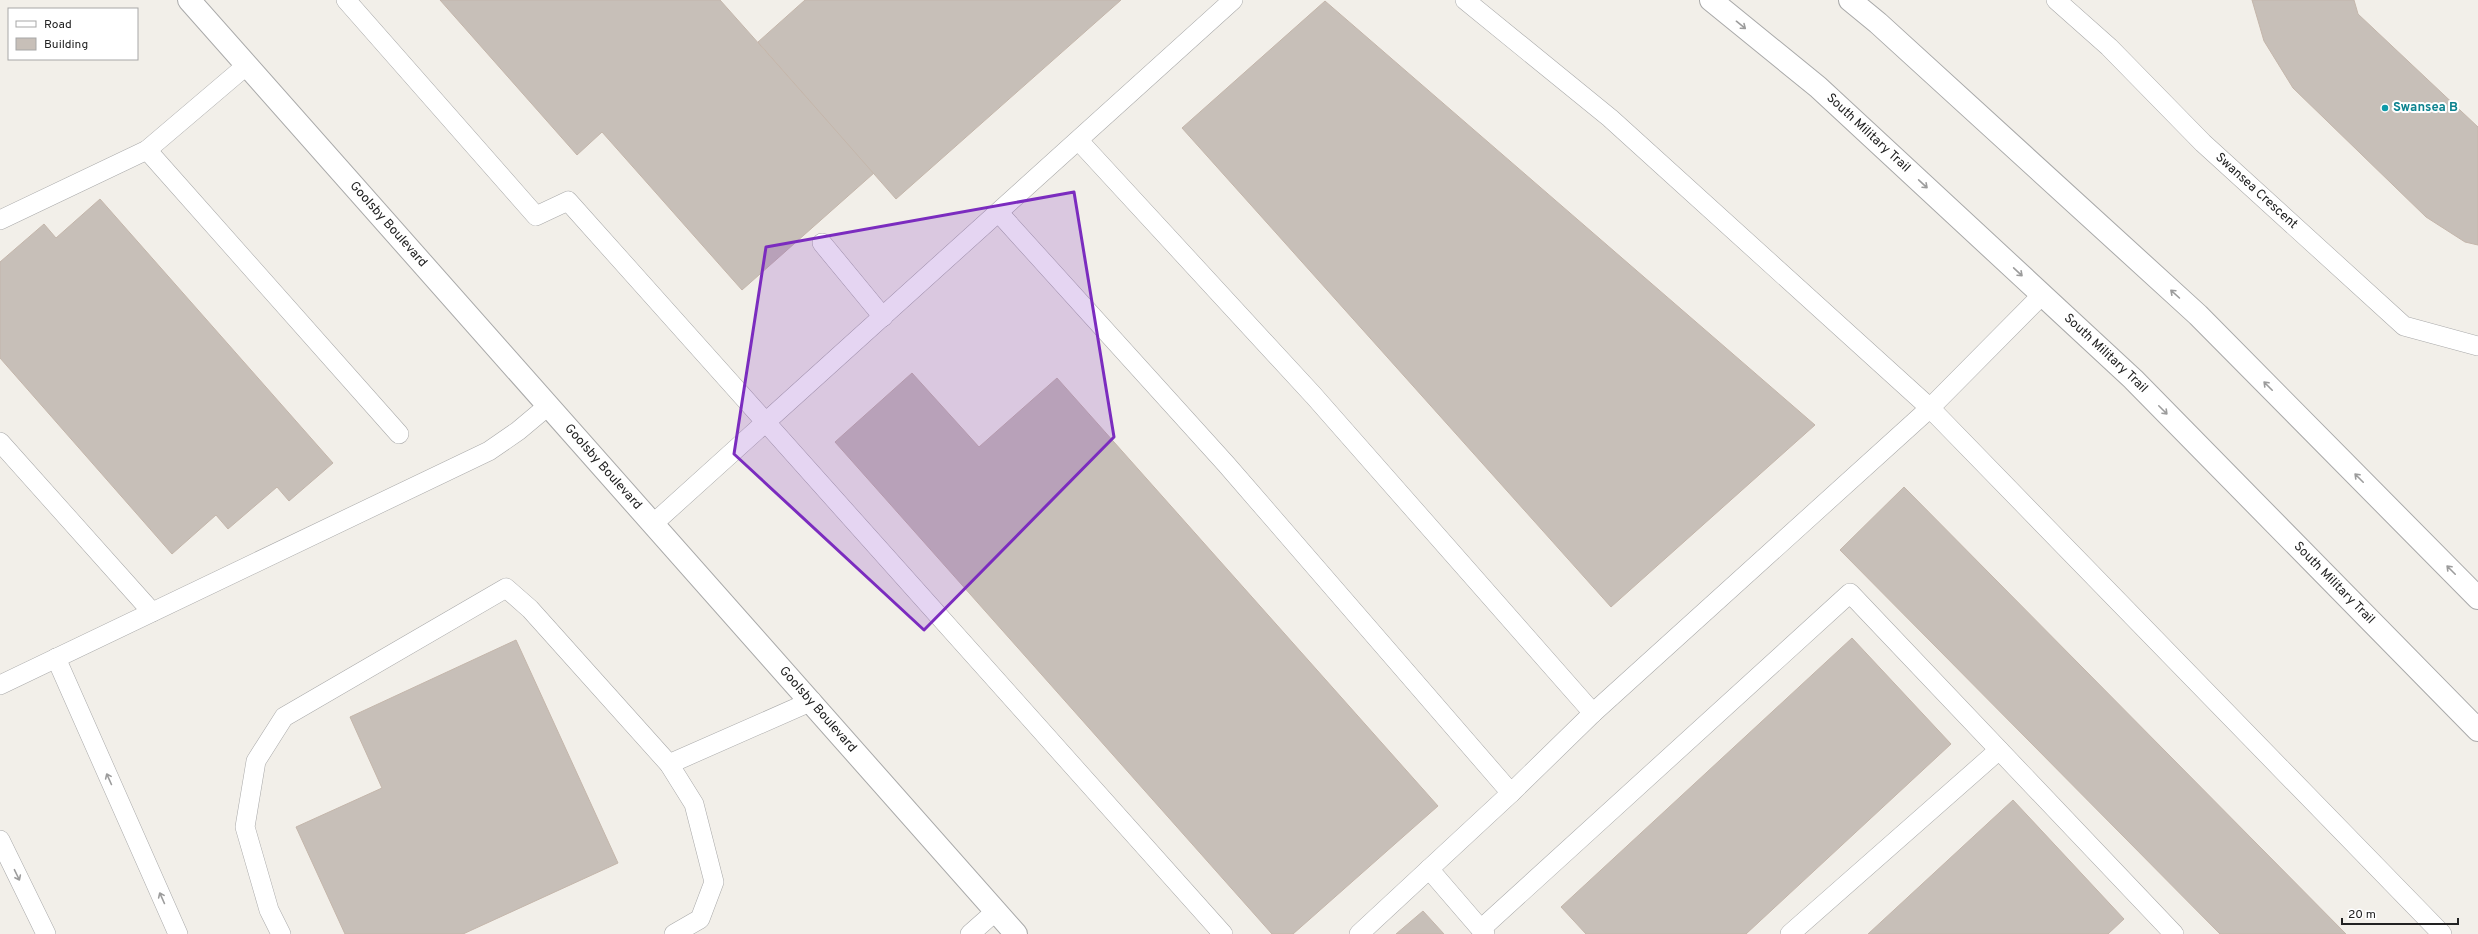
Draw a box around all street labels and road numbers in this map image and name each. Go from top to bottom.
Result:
street label: South Military Trail [1823,90,1913,176]
street label: Swansea Crescent [2212,150,2301,233]
street label: Goolsby Boulevard [346,178,430,271]
street label: South Military Trail [2060,311,2151,397]
street label: Goolsby Boulevard [560,421,645,513]
street label: South Military Trail [2290,539,2378,628]
street label: Goolsby Boulevard [775,664,860,756]

